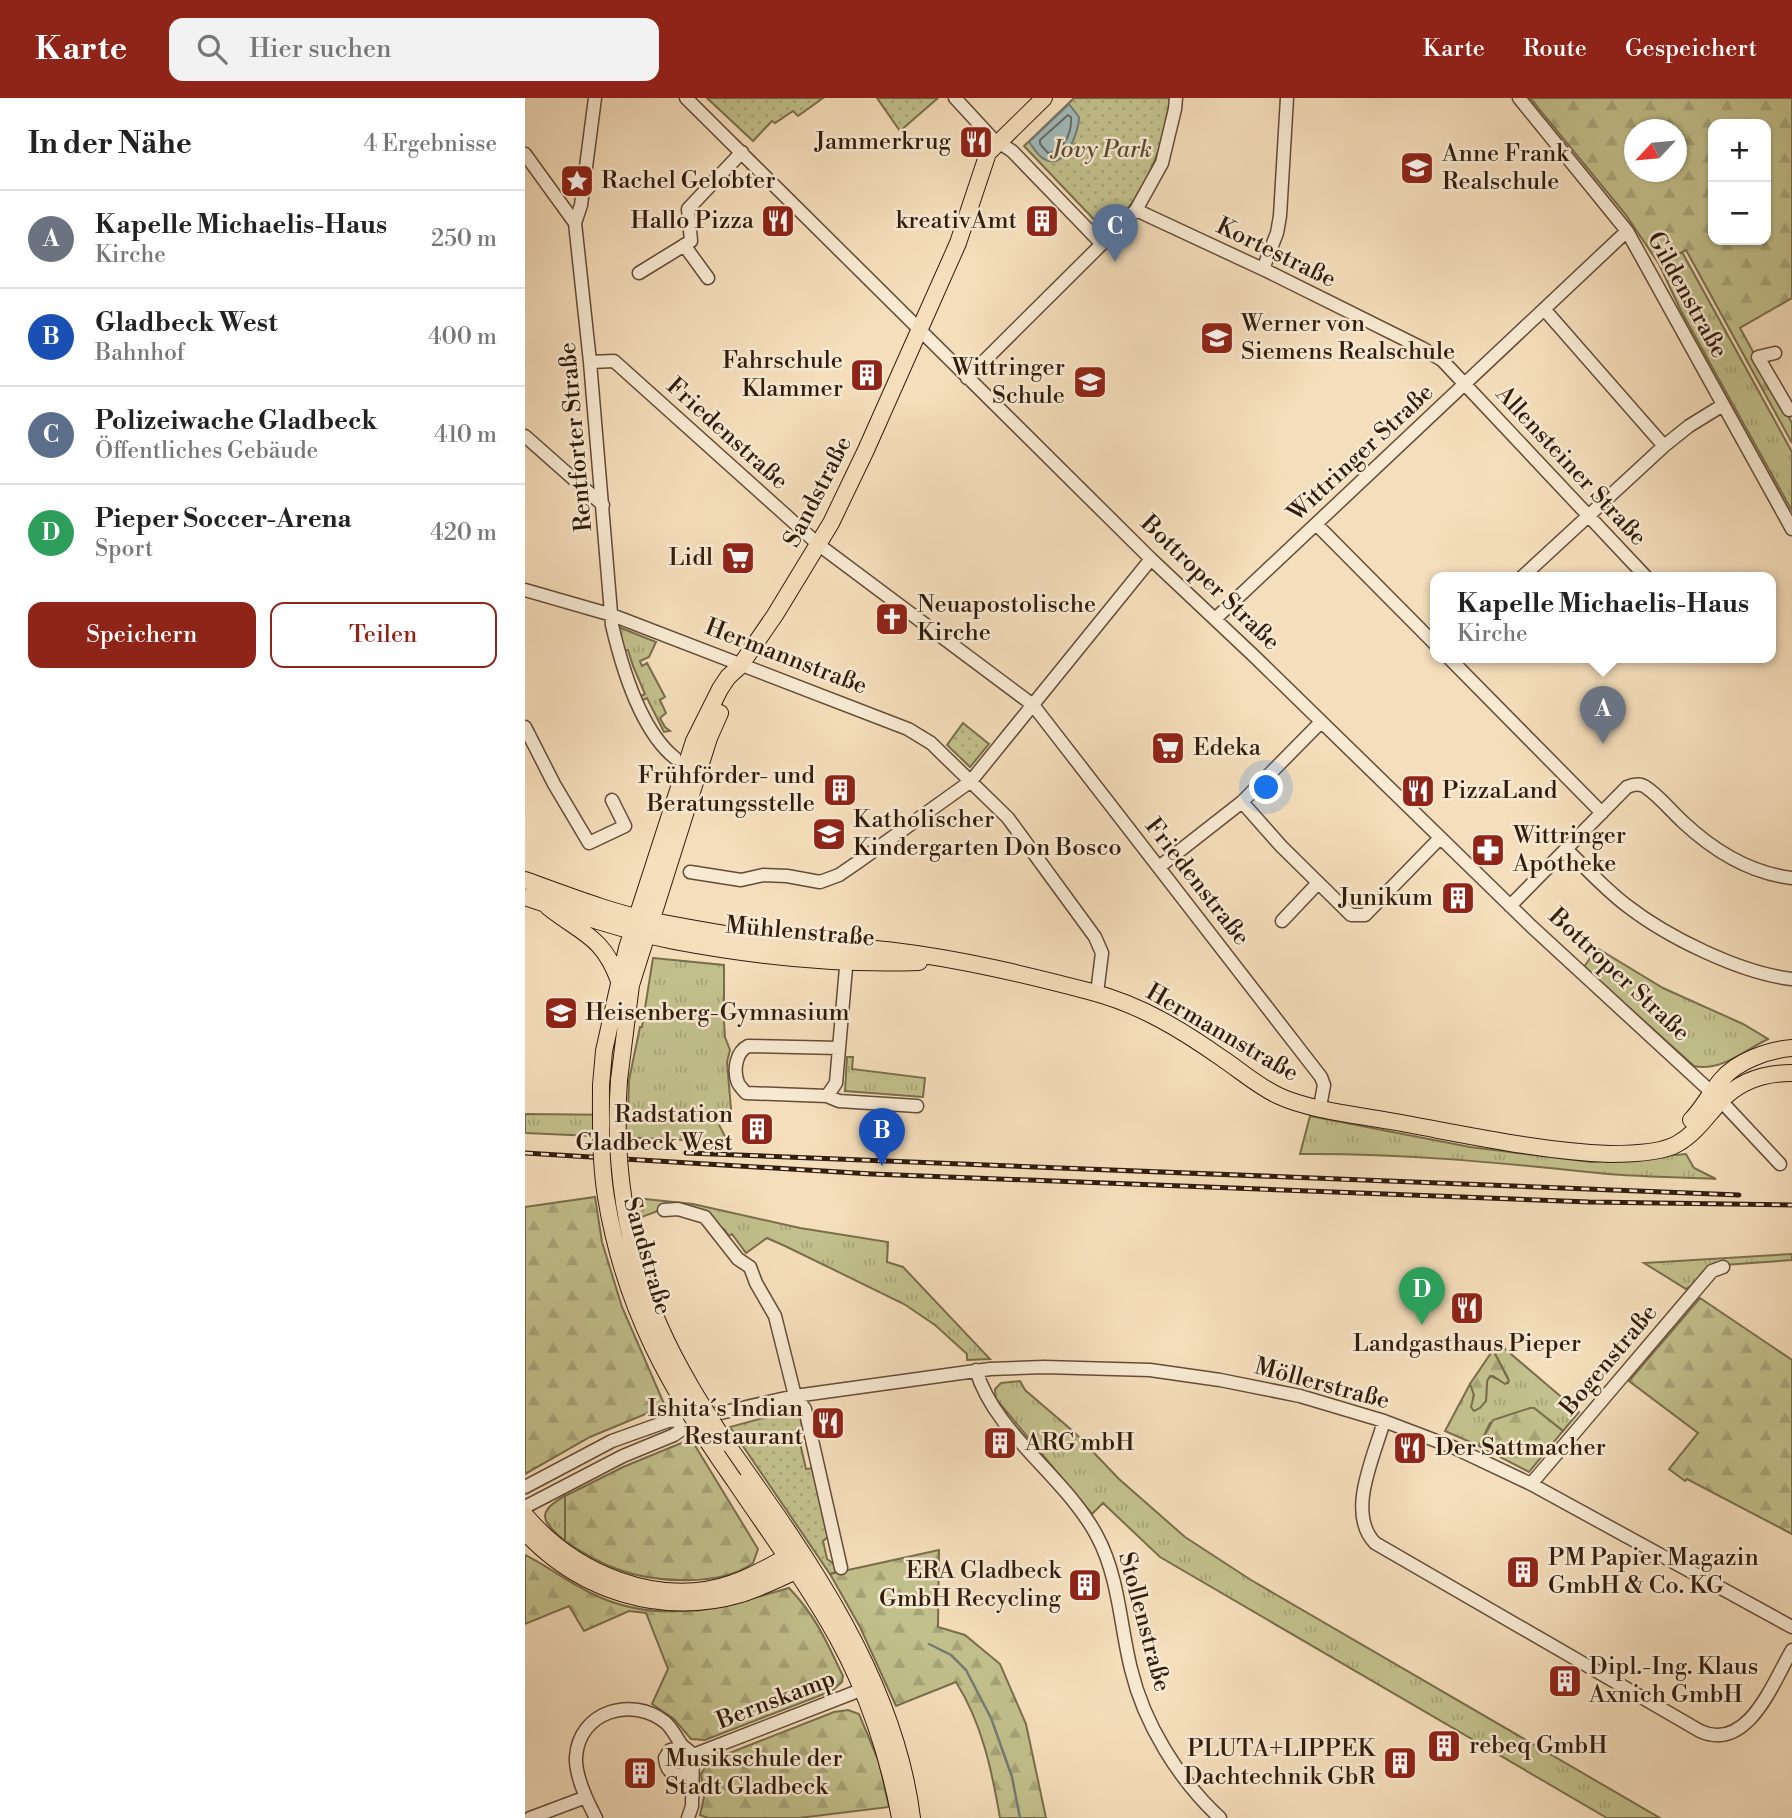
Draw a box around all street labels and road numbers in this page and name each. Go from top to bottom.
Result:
street label: Kortestraße [1211,211,1341,295]
street label: Gildenstraße [1640,227,1734,363]
street label: Rentforter Straße [553,341,599,533]
street label: Friedenstraße [660,371,794,497]
street label: Wittringer Straße [1281,378,1440,529]
street label: Allensteiner Straße [1488,379,1653,552]
street label: Sandstraße [777,431,859,553]
street label: Bottroper Straße [1133,508,1286,657]
street label: Hermannstraße [701,612,871,702]
street label: Friedenstraße [1138,812,1256,952]
street label: Bottroper Straße [1541,901,1696,1048]
street label: Mühlenstraße [724,911,876,953]
street label: Hermannstraße [1140,977,1304,1089]
street label: Sandstraße [616,1194,678,1318]
street label: Bogenstraße [1553,1298,1664,1423]
street label: Möllerstraße [1251,1352,1393,1416]
street label: Stollenstraße [1111,1549,1177,1695]
street label: Bernskamp [711,1664,840,1737]

